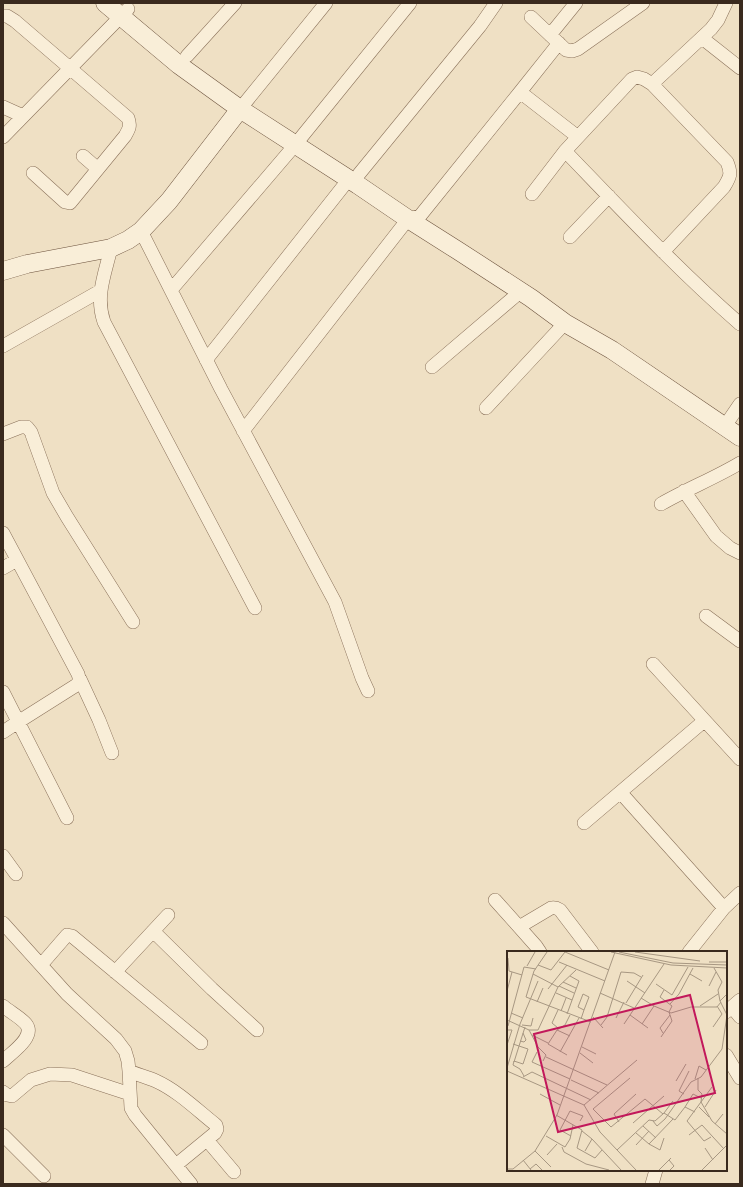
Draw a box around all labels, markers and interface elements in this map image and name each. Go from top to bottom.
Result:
inset map [507,951,727,1171]

